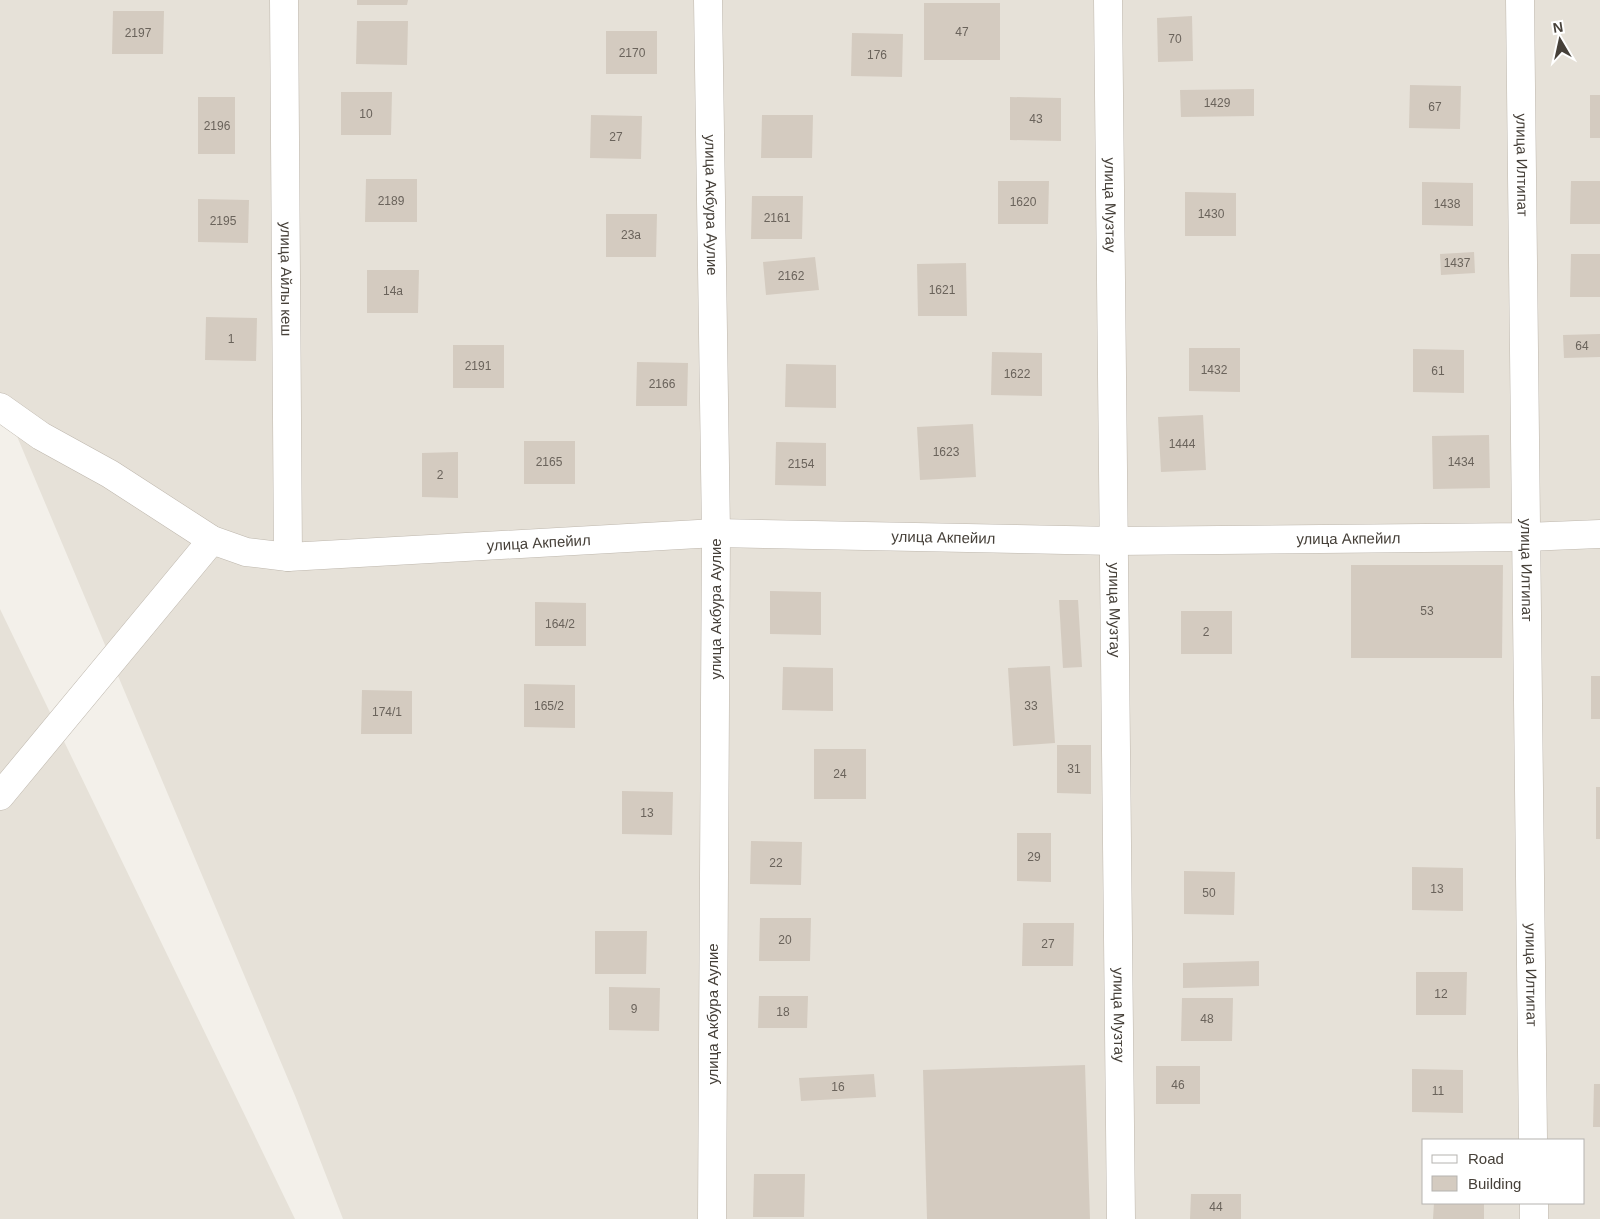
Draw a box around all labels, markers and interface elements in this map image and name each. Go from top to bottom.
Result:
north arrow [1535,15,1585,65]
text: N [1552,18,1564,36]
house number: 47 [955,25,969,39]
house number: 2197 [125,26,152,40]
house number: 70 [1168,32,1182,46]
house number: 2170 [619,46,646,60]
house number: 176 [867,48,887,62]
house number: 1429 [1204,96,1231,110]
house number: 67 [1428,100,1442,114]
house number: 10 [359,107,373,121]
house number: 43 [1029,112,1043,126]
street label: улица Илтипат [1513,113,1531,217]
house number: 2196 [204,119,231,133]
house number: 27 [609,130,623,144]
street label: улица Акбура Аулие [702,134,721,276]
street label: улица Музтау [1102,157,1120,253]
house number: 2189 [378,194,405,208]
house number: 1620 [1010,195,1037,209]
house number: 1438 [1434,197,1461,211]
house number: 1430 [1198,207,1225,221]
house number: 2161 [764,211,791,225]
house number: 2195 [210,214,237,228]
street label: улица Айлы кеш [278,222,295,336]
house number: 23а [621,228,641,242]
house number: 1437 [1444,256,1471,270]
house number: 2162 [778,269,805,283]
house number: 1621 [929,283,956,297]
house number: 14а [383,284,403,298]
house number: 1 [228,332,235,346]
house number: 64 [1575,339,1589,353]
house number: 2191 [465,359,492,373]
house number: 1432 [1201,363,1228,377]
house number: 61 [1431,364,1445,378]
house number: 1622 [1004,367,1031,381]
house number: 2166 [649,377,676,391]
house number: 1444 [1169,437,1196,451]
house number: 1623 [933,445,960,459]
house number: 2165 [536,455,563,469]
house number: 1434 [1448,455,1475,469]
house number: 2154 [788,457,815,471]
house number: 2 [437,468,444,482]
street label: улица Илтипат [1518,518,1536,622]
street label: улица Акпейил [891,528,996,547]
street label: улица Акпейил [1296,529,1400,547]
street label: улица Акпейил [486,531,591,554]
street label: улица Акбура Аулие [707,538,724,680]
street label: улица Музтау [1106,562,1124,658]
house number: 53 [1420,604,1434,618]
house number: 164/2 [545,617,575,631]
house number: 2 [1203,625,1210,639]
house number: 165/2 [534,699,564,713]
house number: 33 [1024,699,1038,713]
house number: 174/1 [372,705,402,719]
house number: 31 [1067,762,1081,776]
house number: 24 [833,767,847,781]
house number: 13 [640,806,654,820]
house number: 29 [1027,850,1041,864]
house number: 22 [769,856,783,870]
house number: 13 [1430,882,1444,896]
house number: 50 [1202,886,1216,900]
street label: улица Илтипат [1523,923,1541,1027]
house number: 20 [778,933,792,947]
house number: 27 [1041,937,1055,951]
street label: улица Акбура Аулие [704,943,721,1085]
street label: улица Музтау [1110,967,1128,1063]
house number: 12 [1434,987,1448,1001]
house number: 9 [631,1002,638,1016]
house number: 18 [776,1005,790,1019]
house number: 48 [1200,1012,1214,1026]
house number: 46 [1171,1078,1185,1092]
house number: 16 [831,1080,845,1094]
house number: 11 [1432,1084,1445,1098]
legend [1422,1139,1585,1204]
text: Road [1468,1150,1504,1167]
text: Building [1468,1175,1521,1192]
house number: 44 [1209,1200,1223,1214]

